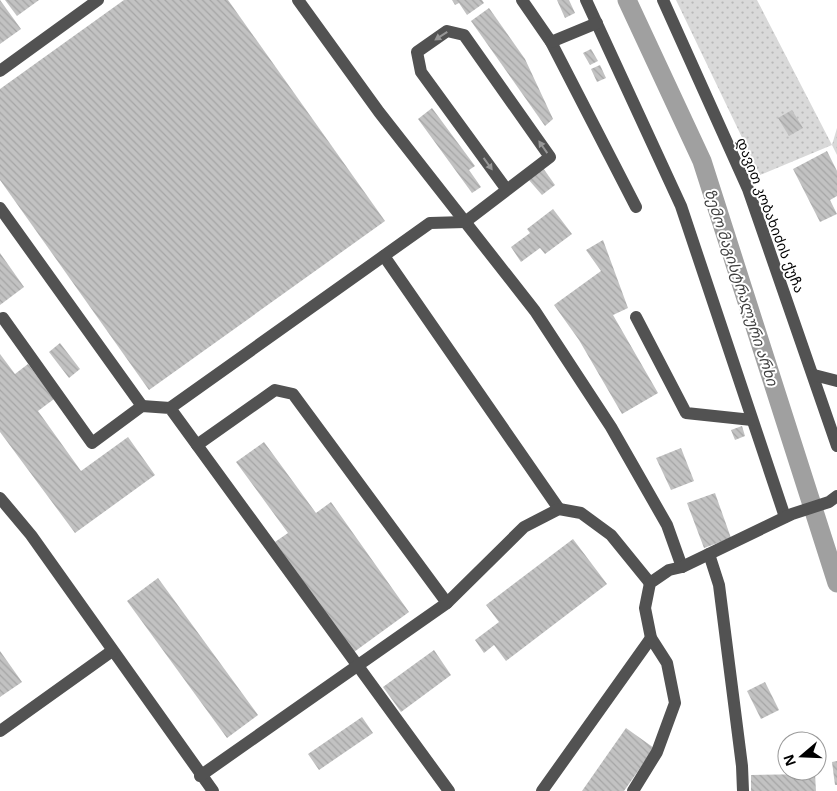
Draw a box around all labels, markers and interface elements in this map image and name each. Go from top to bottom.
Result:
one-way arrow [434,31,447,40]
street label: დავით კობახიძის ქუჩა [733,135,809,295]
one-way arrow [538,140,548,154]
one-way arrow [483,157,493,171]
water label: ზემო მაგისტრალური არხი [701,186,784,389]
north arrow [777,731,827,781]
text: N [778,752,800,769]

